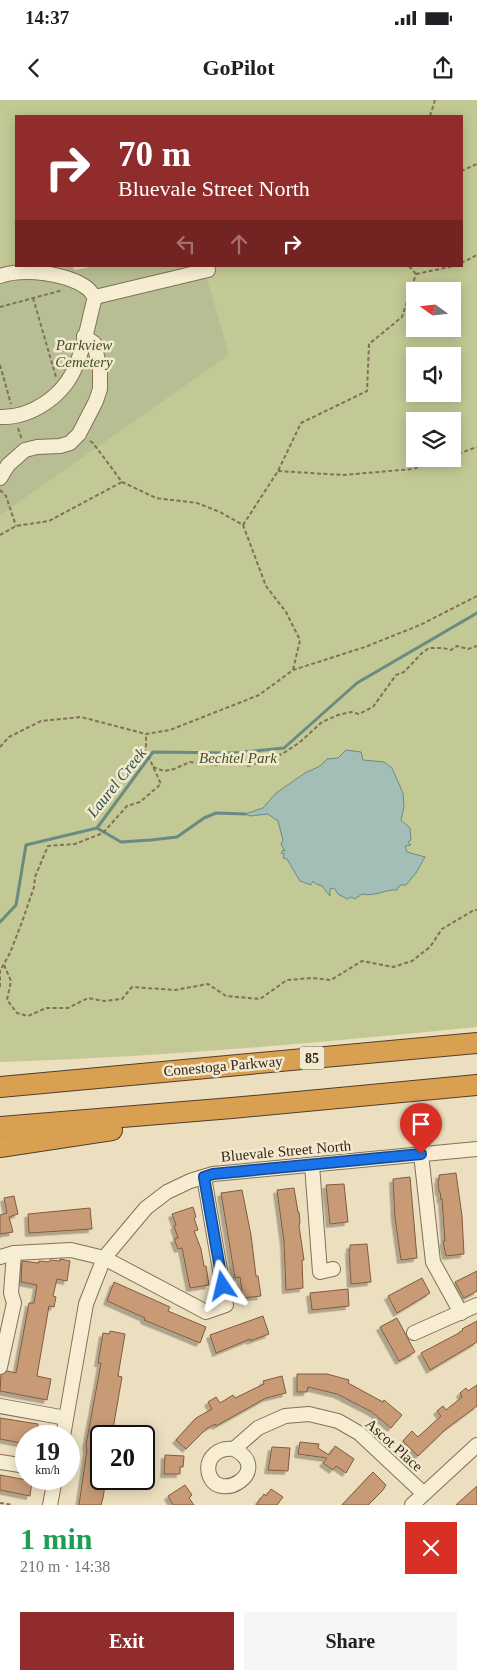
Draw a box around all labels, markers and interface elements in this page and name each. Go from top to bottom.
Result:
text: 14:37 [25,7,69,28]
icon: back [20,54,48,82]
icon: share [429,54,457,82]
text: GoPilot [202,55,275,80]
icon: right [35,135,100,200]
text: 70 m [118,135,191,174]
text: Bluevale Street North [118,176,310,201]
icon: left [172,230,200,258]
icon: ahead [225,230,253,258]
icon: right [278,230,306,258]
north arrow [406,282,461,338]
map controls [406,282,461,467]
park label: Parkview Cemetery [55,337,113,370]
button: sound [406,347,461,402]
button: layers [406,412,461,467]
water label: Laurel Creek [83,744,150,821]
park label: Bechtel Park [199,750,277,766]
road number: 85 [300,1046,324,1070]
street label: Conestoga Parkway [163,1053,284,1079]
pin [400,1103,442,1154]
icon: arrive [407,1110,435,1138]
street label: Bluevale Street North [220,1137,352,1165]
position arrow [196,1259,248,1311]
street label: Ascot Place [362,1415,426,1475]
speed limit sign: 20 [90,1425,155,1490]
text: 19 [35,1438,60,1465]
text: km/h [35,1463,60,1477]
text: 1 min [20,1522,93,1555]
button: close [405,1522,457,1574]
text: 210 m · 14:38 [20,1558,110,1575]
button: Exit [20,1612,234,1670]
button: Share [244,1612,457,1670]

